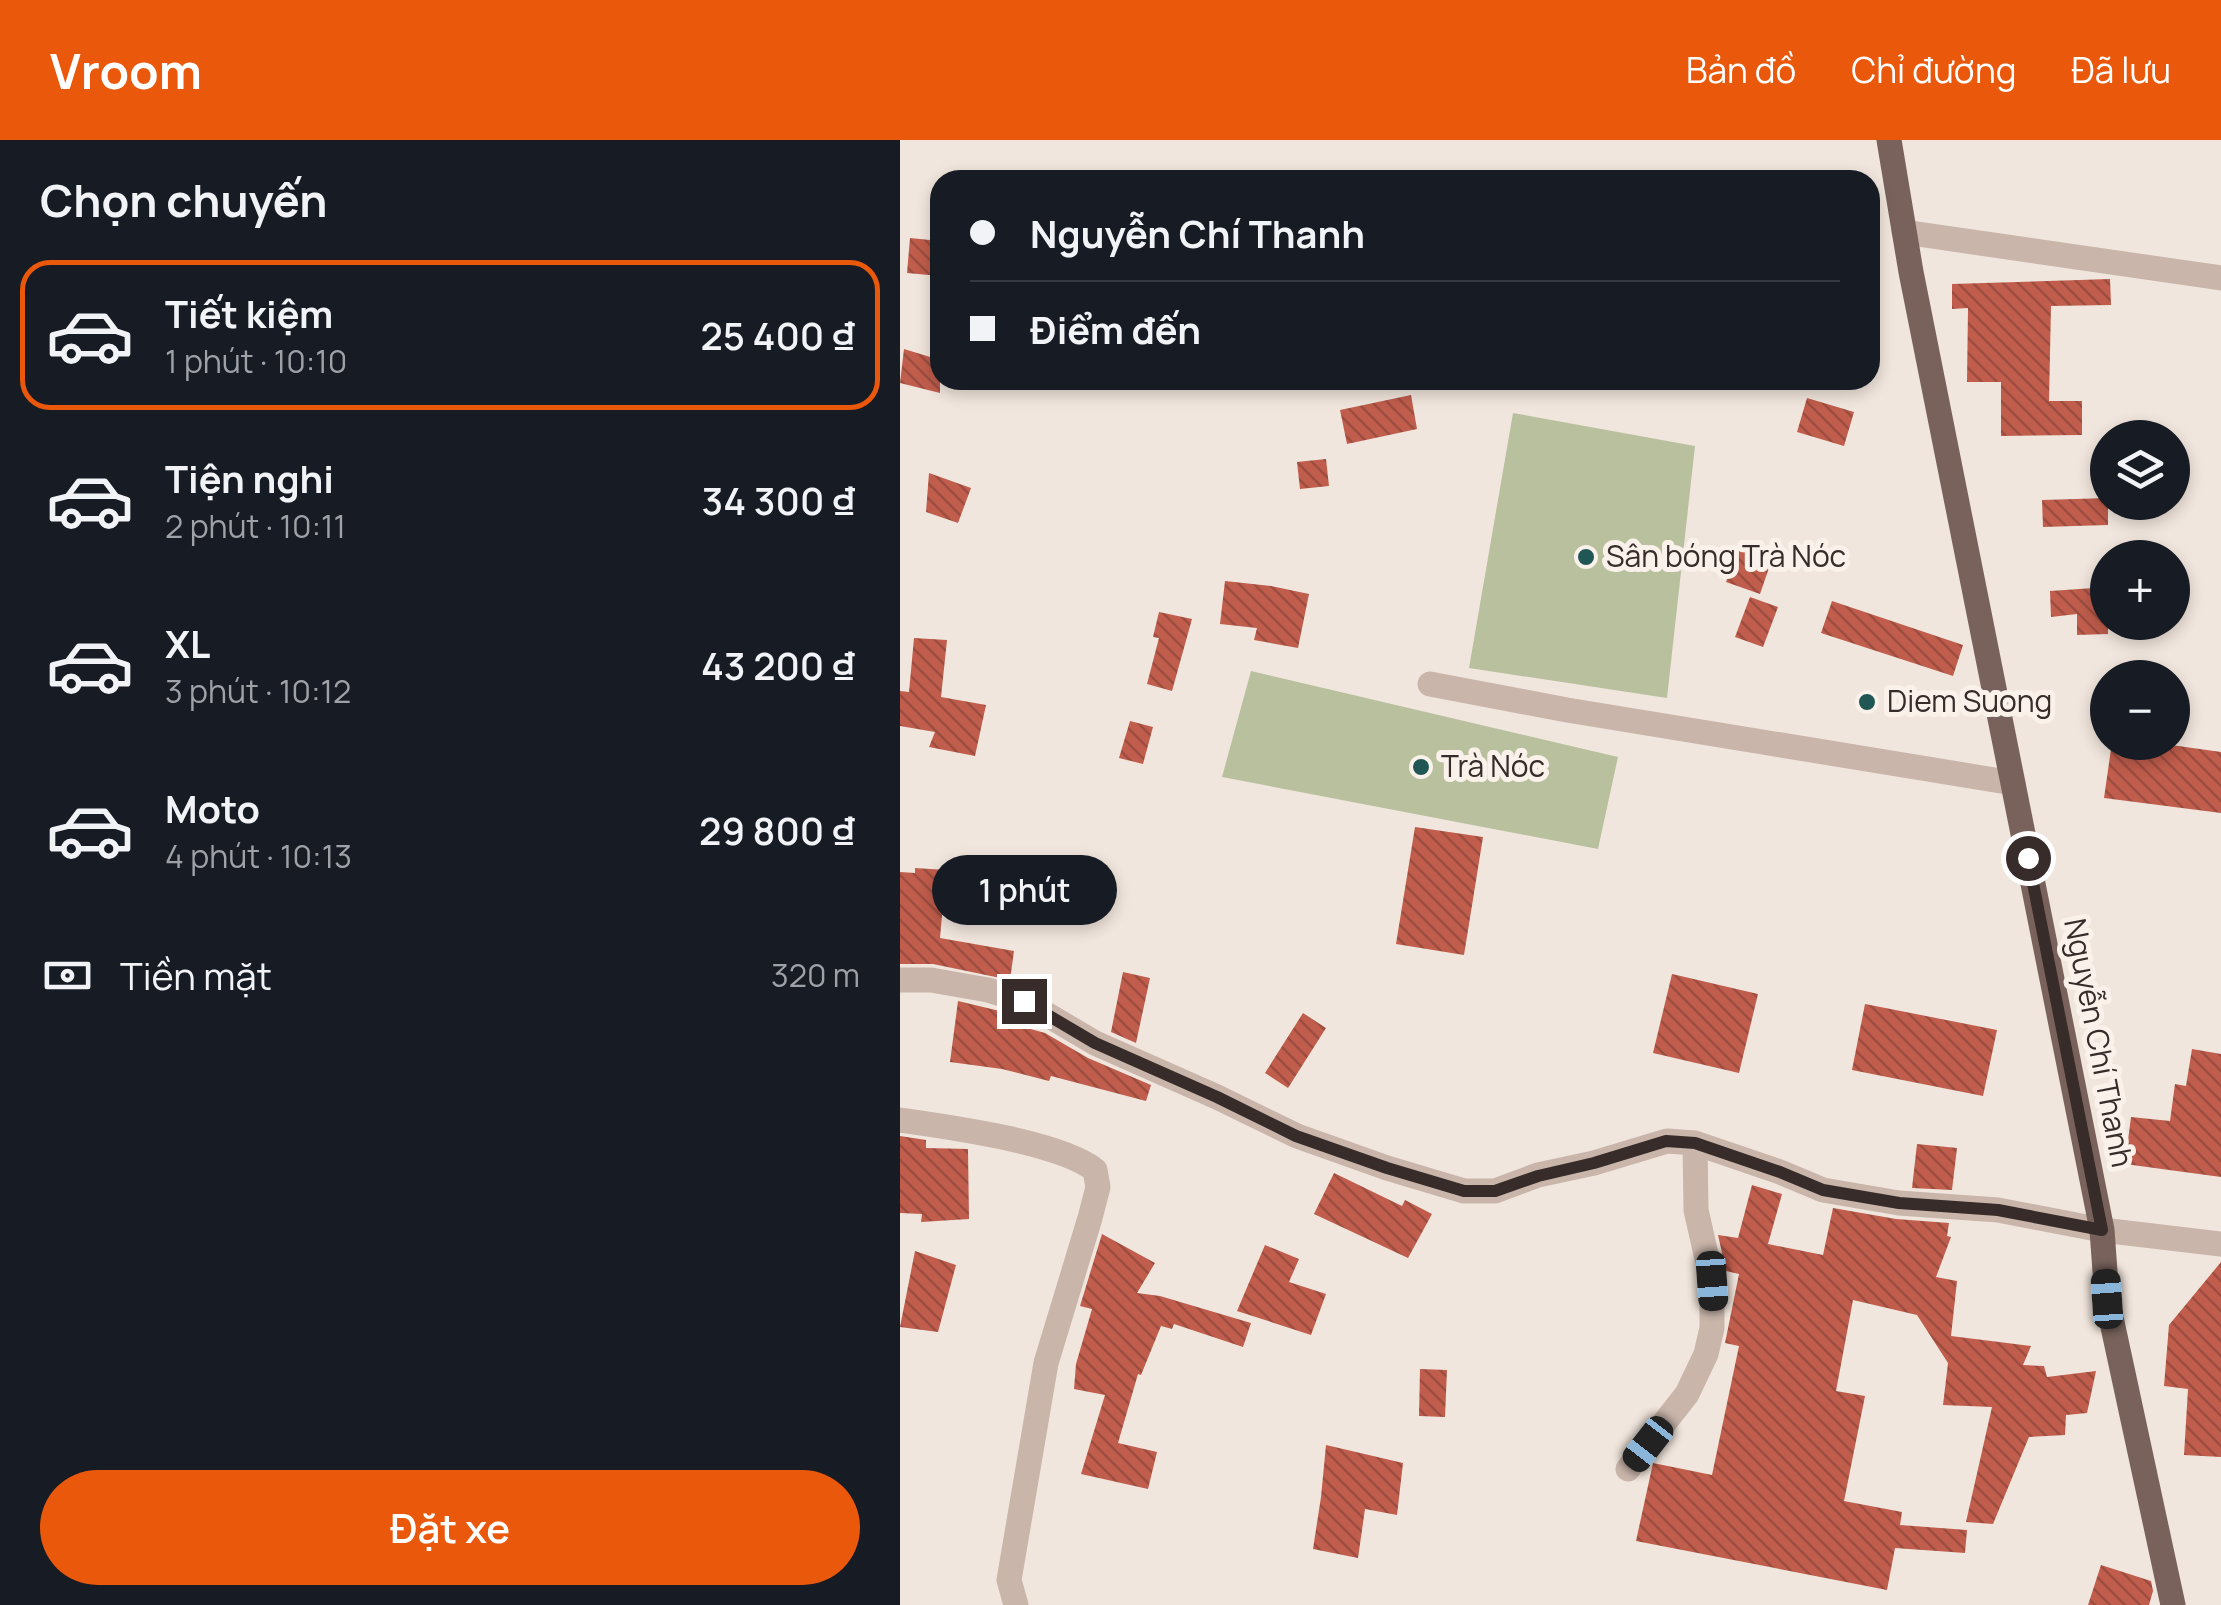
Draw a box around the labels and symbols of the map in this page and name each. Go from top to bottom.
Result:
place label: Sân bóng Trà Nóc [1606,535,1846,576]
marker: Sân bóng Trà Nóc [1575,546,1597,568]
place label: Diem Suong [1887,680,2052,721]
marker: Diem Suong [1856,691,1878,713]
place label: Trà Nóc [1441,745,1545,786]
marker: Trà Nóc [1410,756,1432,778]
route start [2006,836,2051,881]
callout: 1 phút [932,856,1116,926]
street label: Nguyễn Chí Thanh [2055,915,2144,1171]
route end [1002,979,1047,1024]
car [1695,1250,1729,1312]
car [2090,1268,2124,1330]
car [1618,1411,1678,1477]

